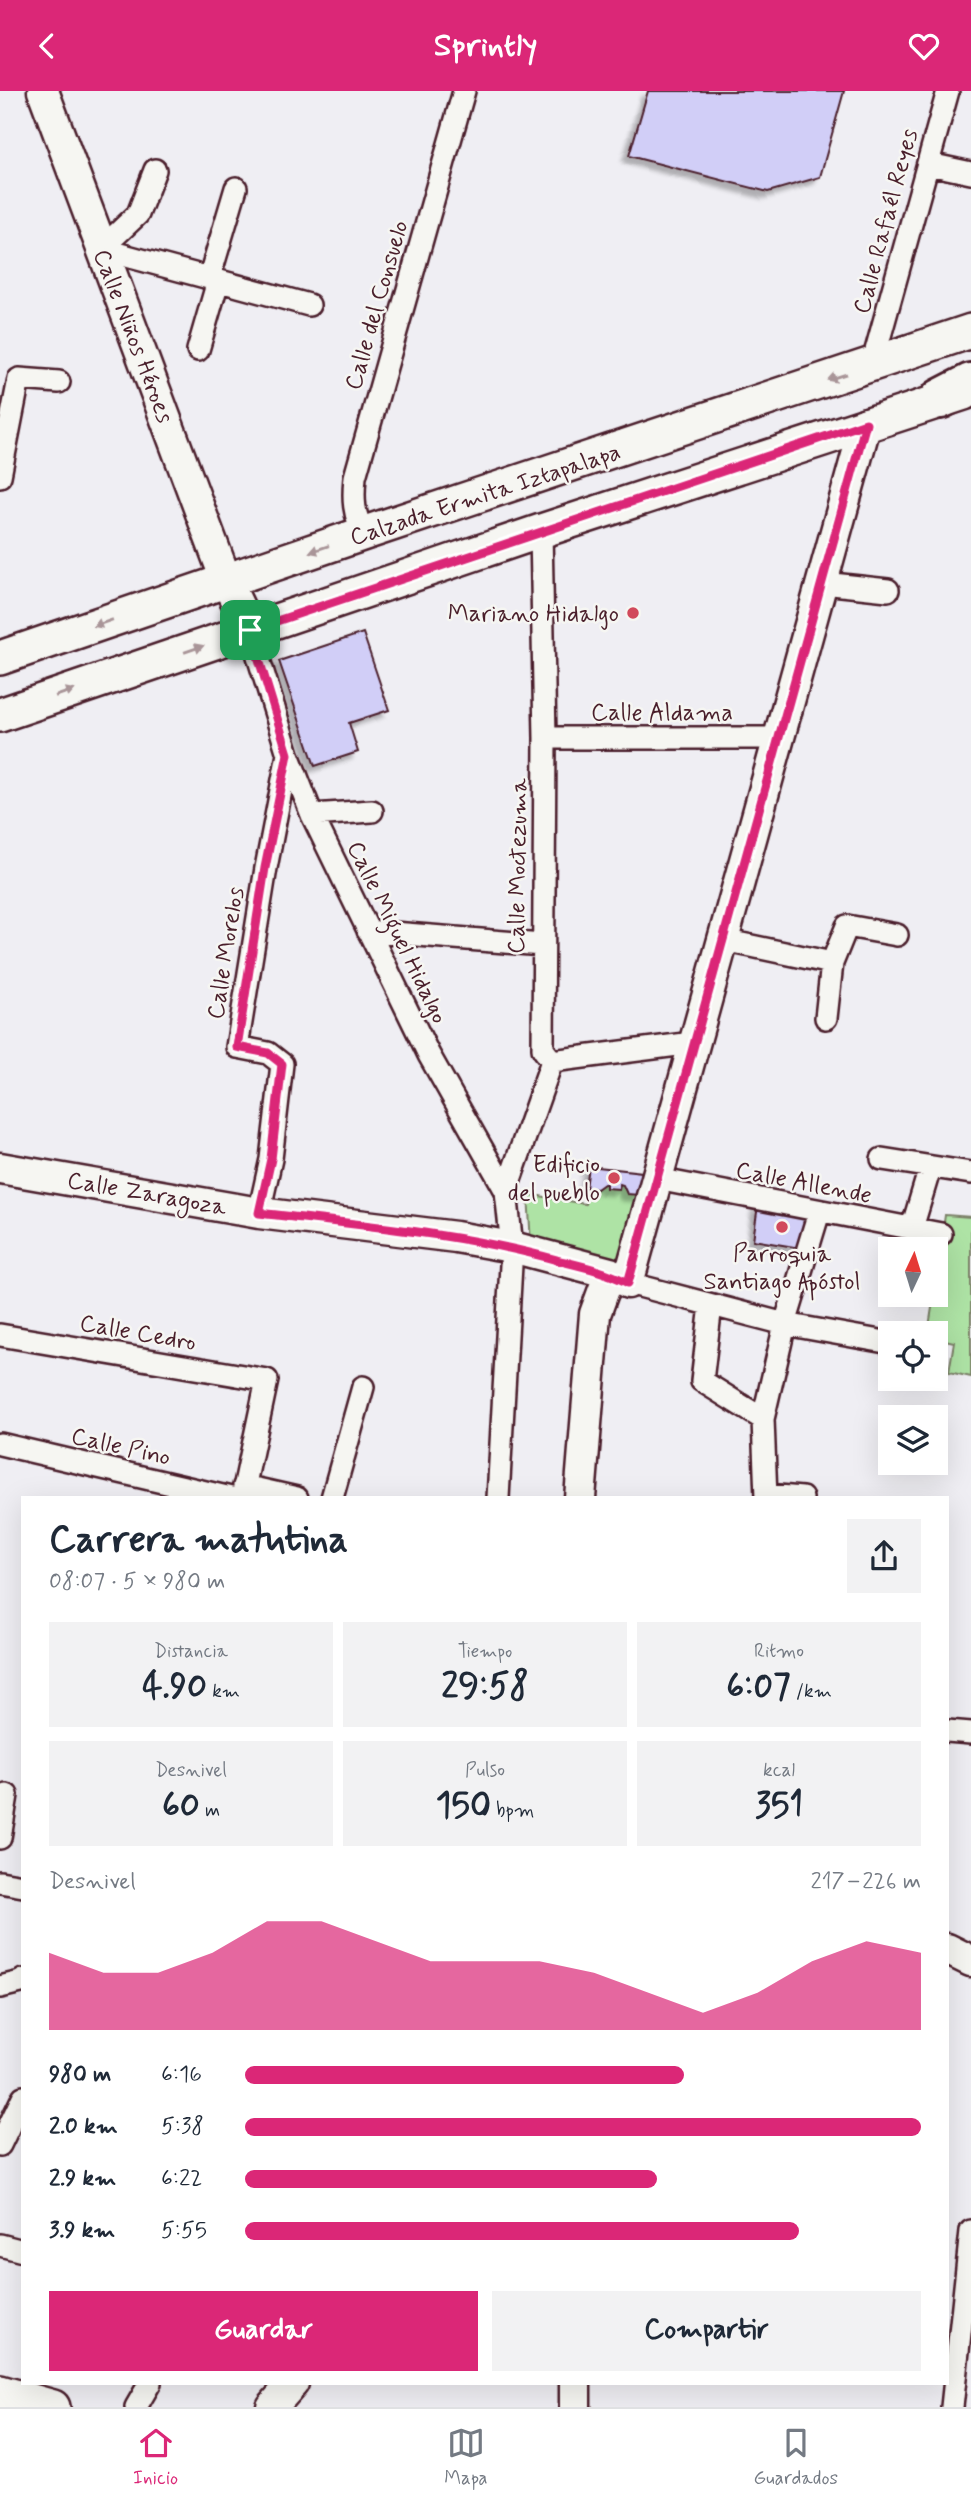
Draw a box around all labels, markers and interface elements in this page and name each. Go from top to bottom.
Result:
text: Sprintly [434,25,537,67]
icon: back [28,27,66,65]
icon: heart [905,27,943,65]
street label: Calle Rafaél Reyes [847,125,926,317]
street label: Calle del Consuelo [338,217,416,394]
street label: Calle Niños Héroes [85,245,180,428]
one-way arrow [826,372,847,383]
street label: Calzada Ermita Iztapalapa [346,437,625,554]
one-way arrow [308,544,329,555]
place label: Mariano Hidalgo [448,599,619,630]
pin [220,600,280,660]
marker: Mariano Hidalgo [625,605,641,621]
icon: arrive [231,611,269,649]
one-way arrow [93,618,114,629]
one-way arrow [184,643,205,654]
one-way arrow [54,687,75,698]
street label: Calle Aldama [591,698,733,729]
street label: Calle Moctezuma [501,777,536,954]
street label: Calle Miguel Hidalgo [336,836,454,1030]
street label: Calle Morelos [201,884,252,1022]
place label: Edificio del pueblo [508,1150,600,1209]
street label: Calle Allende [733,1155,874,1212]
street label: Calle Zaragoza [64,1165,229,1226]
marker: Edificio del pueblo [606,1170,622,1186]
marker: Parroquia Santiago Apóstol [774,1219,790,1235]
north arrow [878,1237,948,1307]
map controls [878,1237,948,1475]
place label: Parroquia Santiago Apóstol [704,1239,860,1301]
street label: Calle Cedro [77,1308,198,1359]
button: locate [878,1321,948,1391]
button: layers [878,1405,948,1475]
street label: Calle Pino [68,1421,173,1474]
text: Carrera matutina [49,1516,348,1565]
button: share [847,1519,921,1593]
text: 08:07 · 5 × 980 m [49,1567,225,1597]
text: Distancia [154,1639,228,1664]
text: Tiempo [458,1639,512,1664]
text: Ritmo [754,1639,804,1664]
text: 4.90 [142,1664,207,1710]
text: 29:58 [441,1664,529,1710]
text: 6:07 [726,1664,791,1710]
text: km [207,1679,240,1704]
text: /km [791,1679,832,1704]
text: Desnivel [155,1758,227,1783]
text: Pulso [465,1758,505,1783]
text: kcal [763,1758,795,1783]
text: 60 [162,1783,200,1829]
text: 150 [436,1783,491,1829]
text: 351 [755,1783,803,1829]
text: m [200,1798,220,1823]
text: bpm [491,1798,534,1823]
text: Desnivel [49,1867,136,1897]
text: 217–226 m [811,1867,921,1897]
text: 980 m [49,2060,111,2090]
text: 6:16 [161,2060,202,2090]
text: 2.0 km [49,2112,118,2142]
text: 5:38 [161,2112,204,2142]
text: 2.9 km [49,2164,116,2194]
text: 6:22 [161,2164,202,2194]
text: 3.9 km [49,2216,115,2246]
text: 5:55 [161,2216,207,2246]
button: Guardar [49,2291,478,2371]
button: Compartir [492,2291,921,2371]
tab: Inicio [133,2424,178,2491]
tab: Mapa [444,2424,488,2491]
tab: Guardados [754,2424,838,2491]

